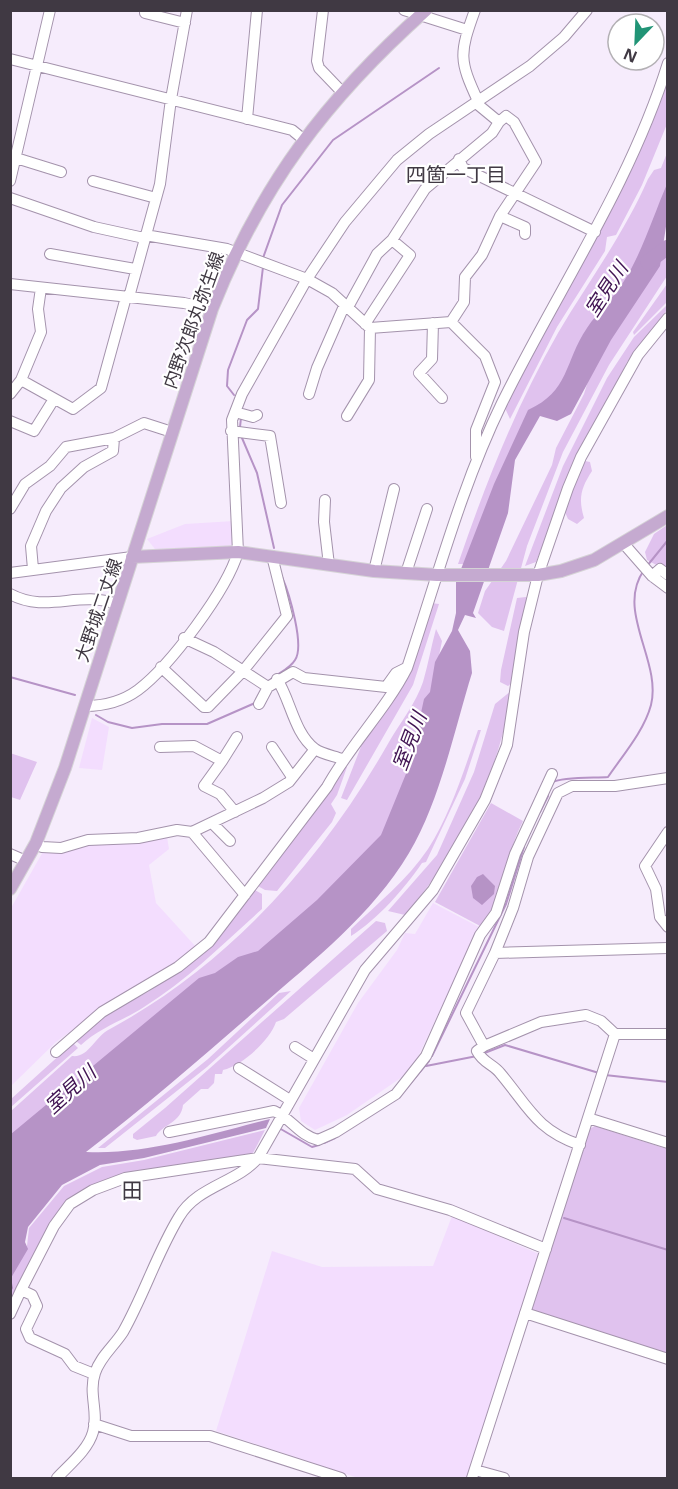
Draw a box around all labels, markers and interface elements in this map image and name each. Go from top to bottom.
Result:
north arrow [606,12,666,72]
text: N [620,43,640,68]
district label: 四箇一丁目 [406,161,506,188]
street label: 内野次郎丸弥生線 [157,248,229,392]
water label: 室見川 [578,255,635,322]
street label: 大野城二丈線 [69,555,127,665]
water label: 室見川 [386,706,433,774]
water label: 室見川 [39,1058,103,1119]
district label: 田 [122,1176,143,1204]

